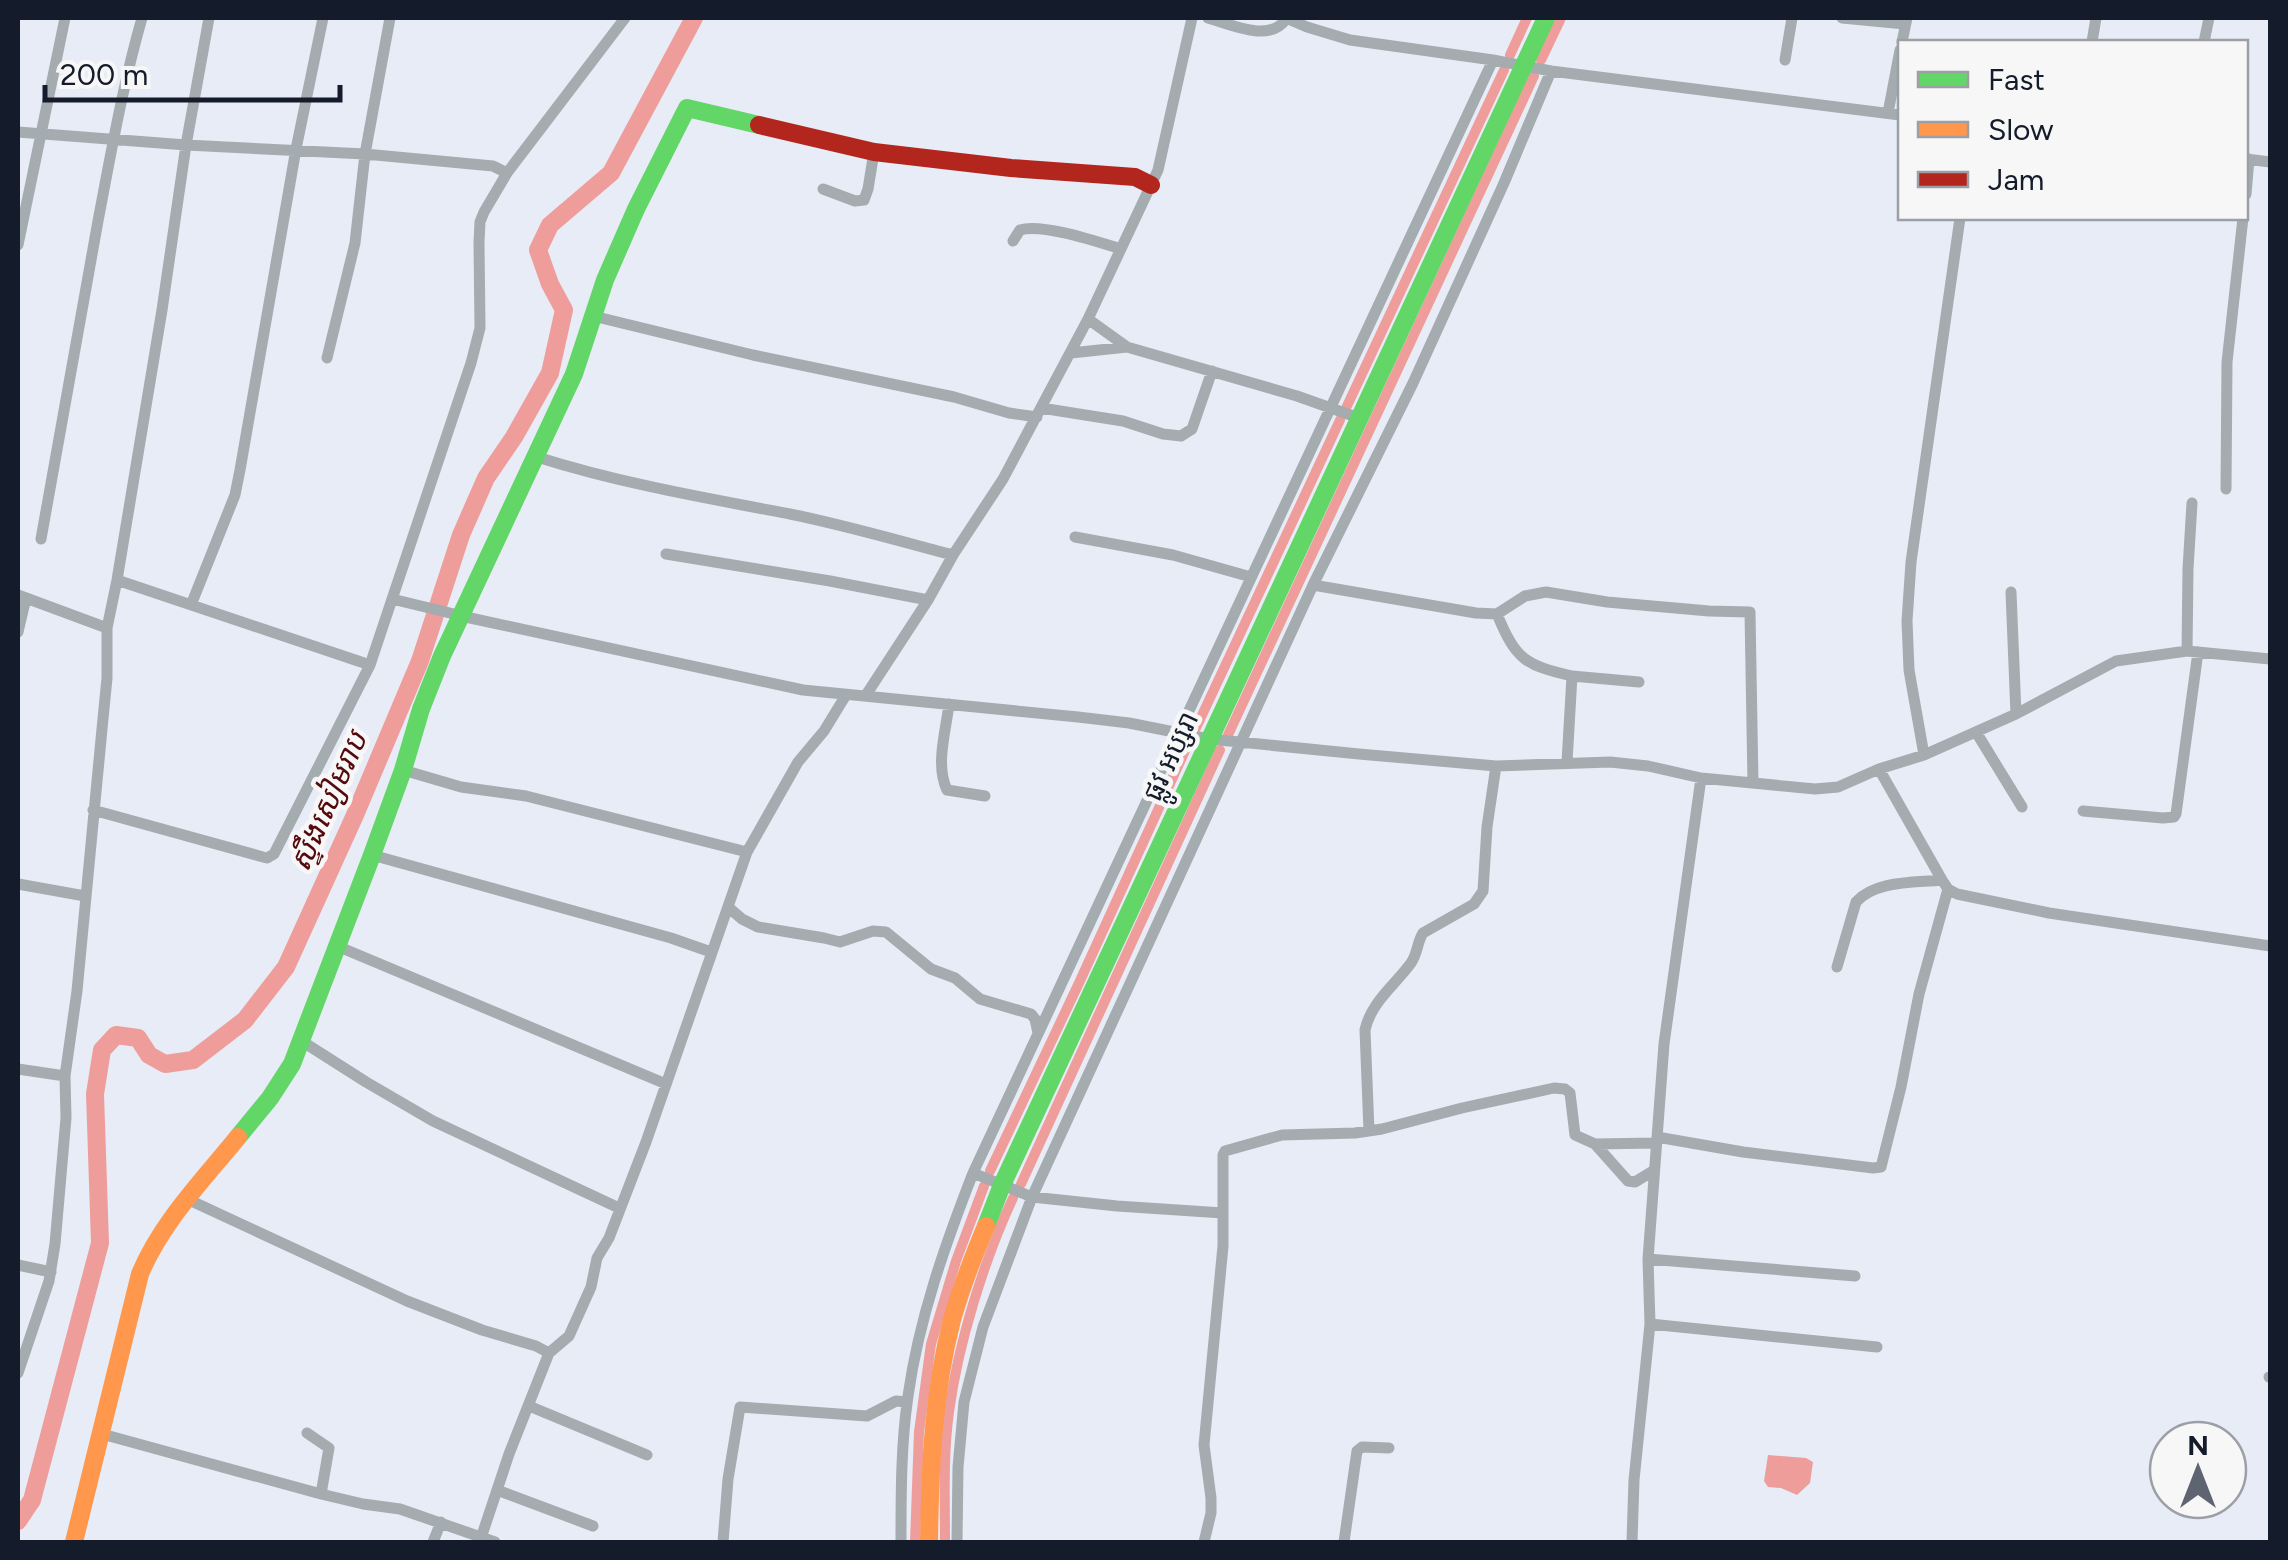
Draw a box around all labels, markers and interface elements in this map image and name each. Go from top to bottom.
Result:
scale bar [45,40,340,102]
legend [1898,40,2248,220]
text: 200 m [60,56,148,93]
text: Fast [1988,61,2045,98]
text: Slow [1988,111,2054,148]
text: Jam [1988,161,2044,198]
street label: ផ្លូវ អប្សរា [1135,706,1213,810]
water label: ស្ទឹងសៀមរាប [280,723,377,877]
north arrow [2148,1420,2248,1520]
text: N [2187,1428,2209,1462]

